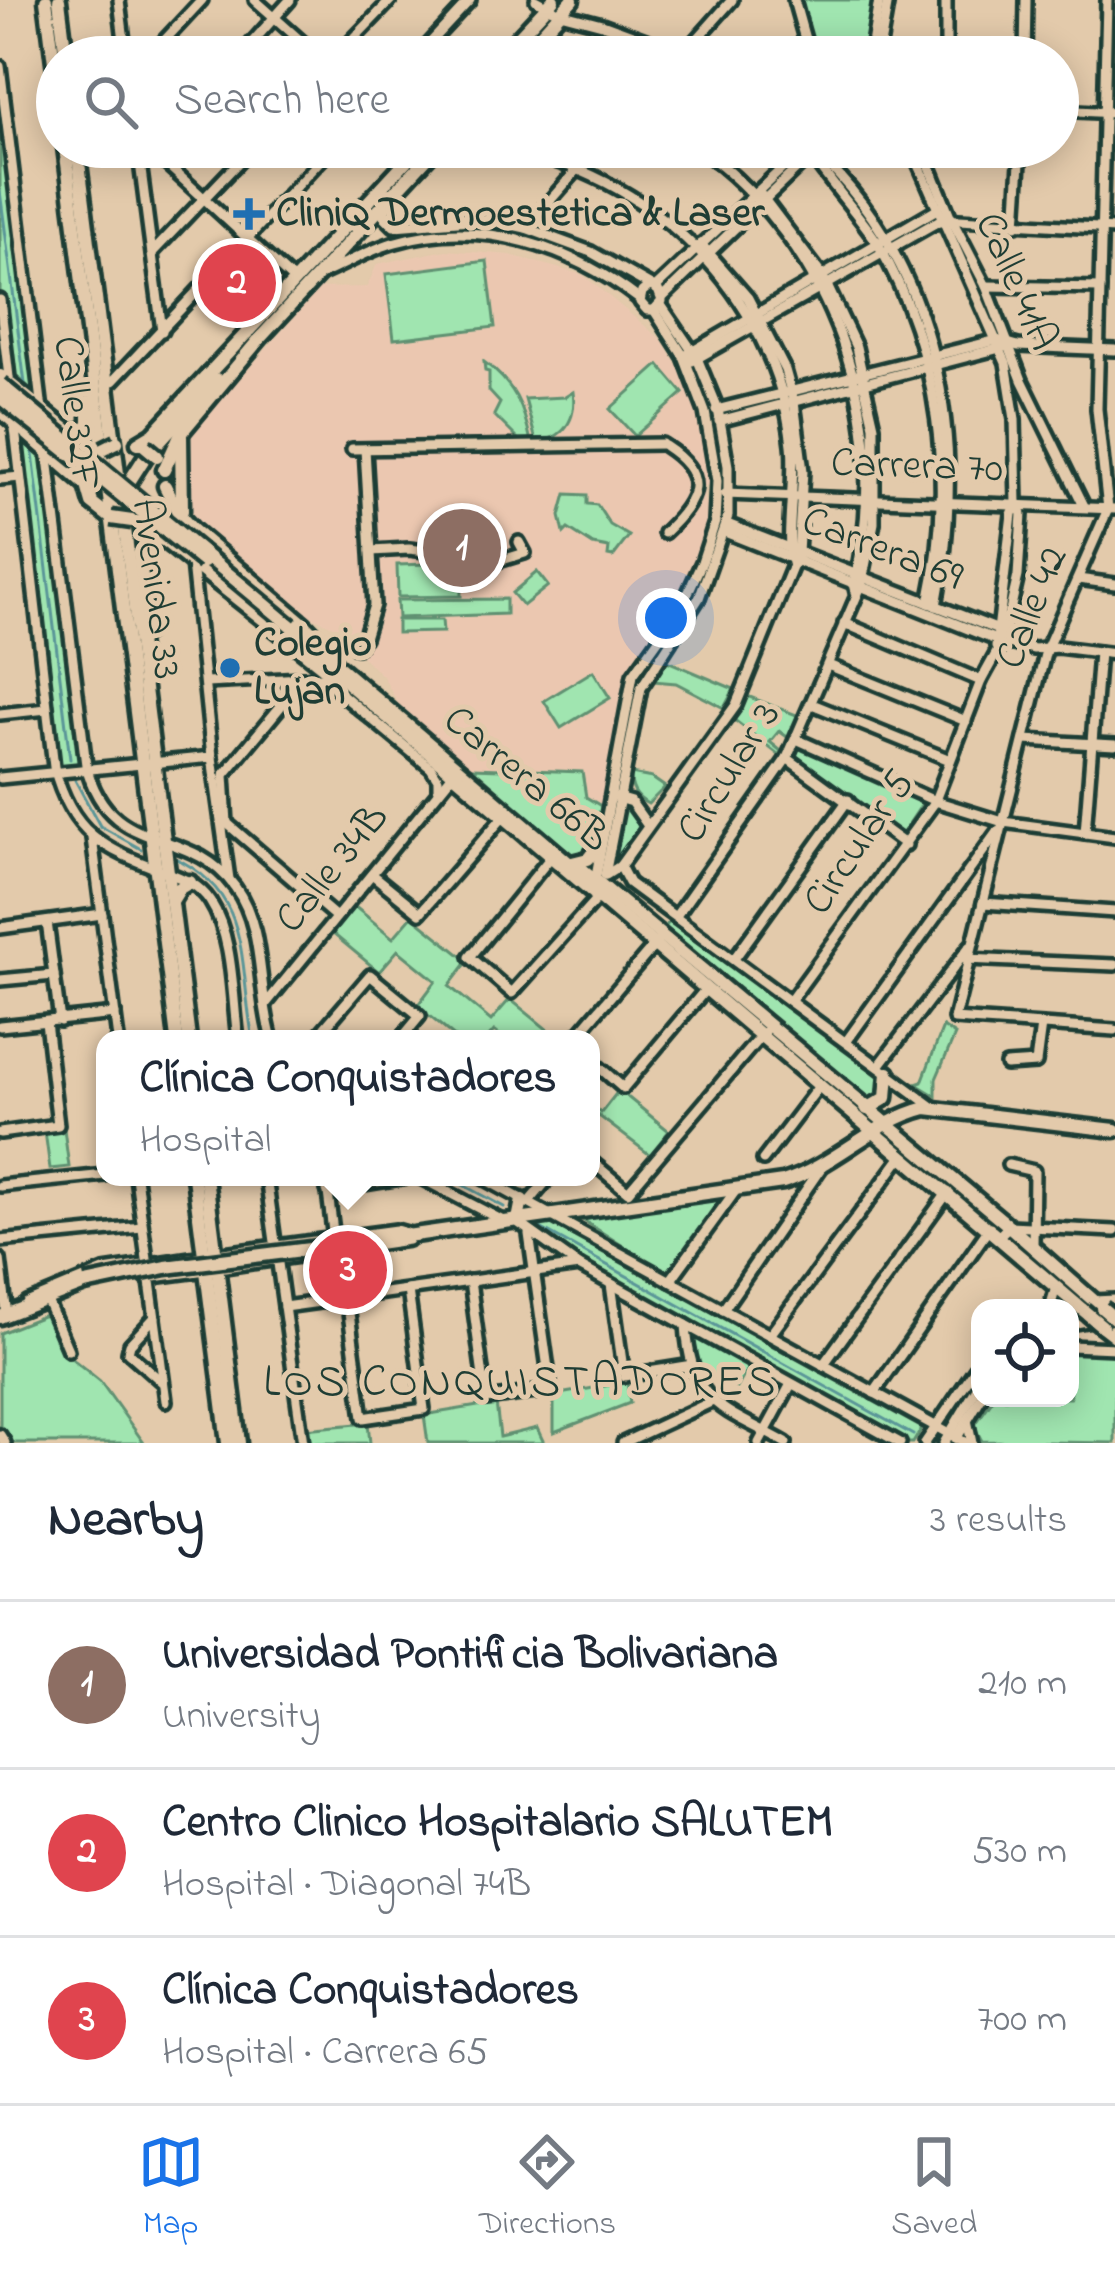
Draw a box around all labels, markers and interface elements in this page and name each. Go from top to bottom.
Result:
search box [36,36,1079,168]
icon: search [78,69,144,135]
text: Search here [174,69,390,135]
place label: CliniQ Dermoestetica & Laser [276,184,765,245]
marker: CliniQ Dermoestetica & Laser [233,198,265,230]
street label: Calle 41A [958,203,1072,361]
pin: 2 [198,238,276,328]
street label: Calle 32F [35,333,115,493]
street label: Carrera 70 [830,434,1004,500]
street label: Carrera 69 [793,491,972,609]
street label: Avenida 33 [114,495,196,683]
pin: 1 [423,503,501,593]
street label: Calle 42 [981,538,1085,678]
your location [636,588,696,648]
place label: Colegio Lujan [254,614,372,723]
marker: Colegio Lujan [217,655,243,681]
street label: Circular 3 [663,690,797,856]
street label: Carrera 66B [429,692,623,868]
street label: Circular 5 [789,758,931,928]
street label: Calle 34B [261,791,405,947]
popup [96,1030,600,1186]
text: Clínica Conquistadores [140,1047,556,1113]
text: Hospital [140,1113,271,1170]
pin: 3 [309,1225,387,1315]
map controls [971,1299,1079,1407]
button: locate [971,1299,1079,1407]
district label: LOS CONQUISTADORES [264,1351,778,1417]
text: Nearby [48,1484,204,1559]
text: 3 results [930,1493,1067,1550]
text: Universidad Pontificia Bolivariana [162,1623,778,1689]
text: 1 [81,1656,93,1713]
text: 210 m [978,1656,1067,1713]
text: University [162,1689,320,1746]
text: Centro Clinico Hospitalario SALUTEM [162,1791,833,1857]
text: 2 [77,1824,97,1881]
text: 530 m [972,1824,1067,1881]
text: Hospital · Diagonal 74B [162,1857,531,1914]
text: Clínica Conquistadores [162,1959,579,2025]
text: 3 [79,1992,95,2049]
text: 700 m [977,1992,1067,2049]
text: Hospital · Carrera 65 [162,2025,488,2082]
tab: Map [138,2129,204,2249]
tab: Directions [479,2129,616,2249]
tab: Saved [891,2129,977,2249]

